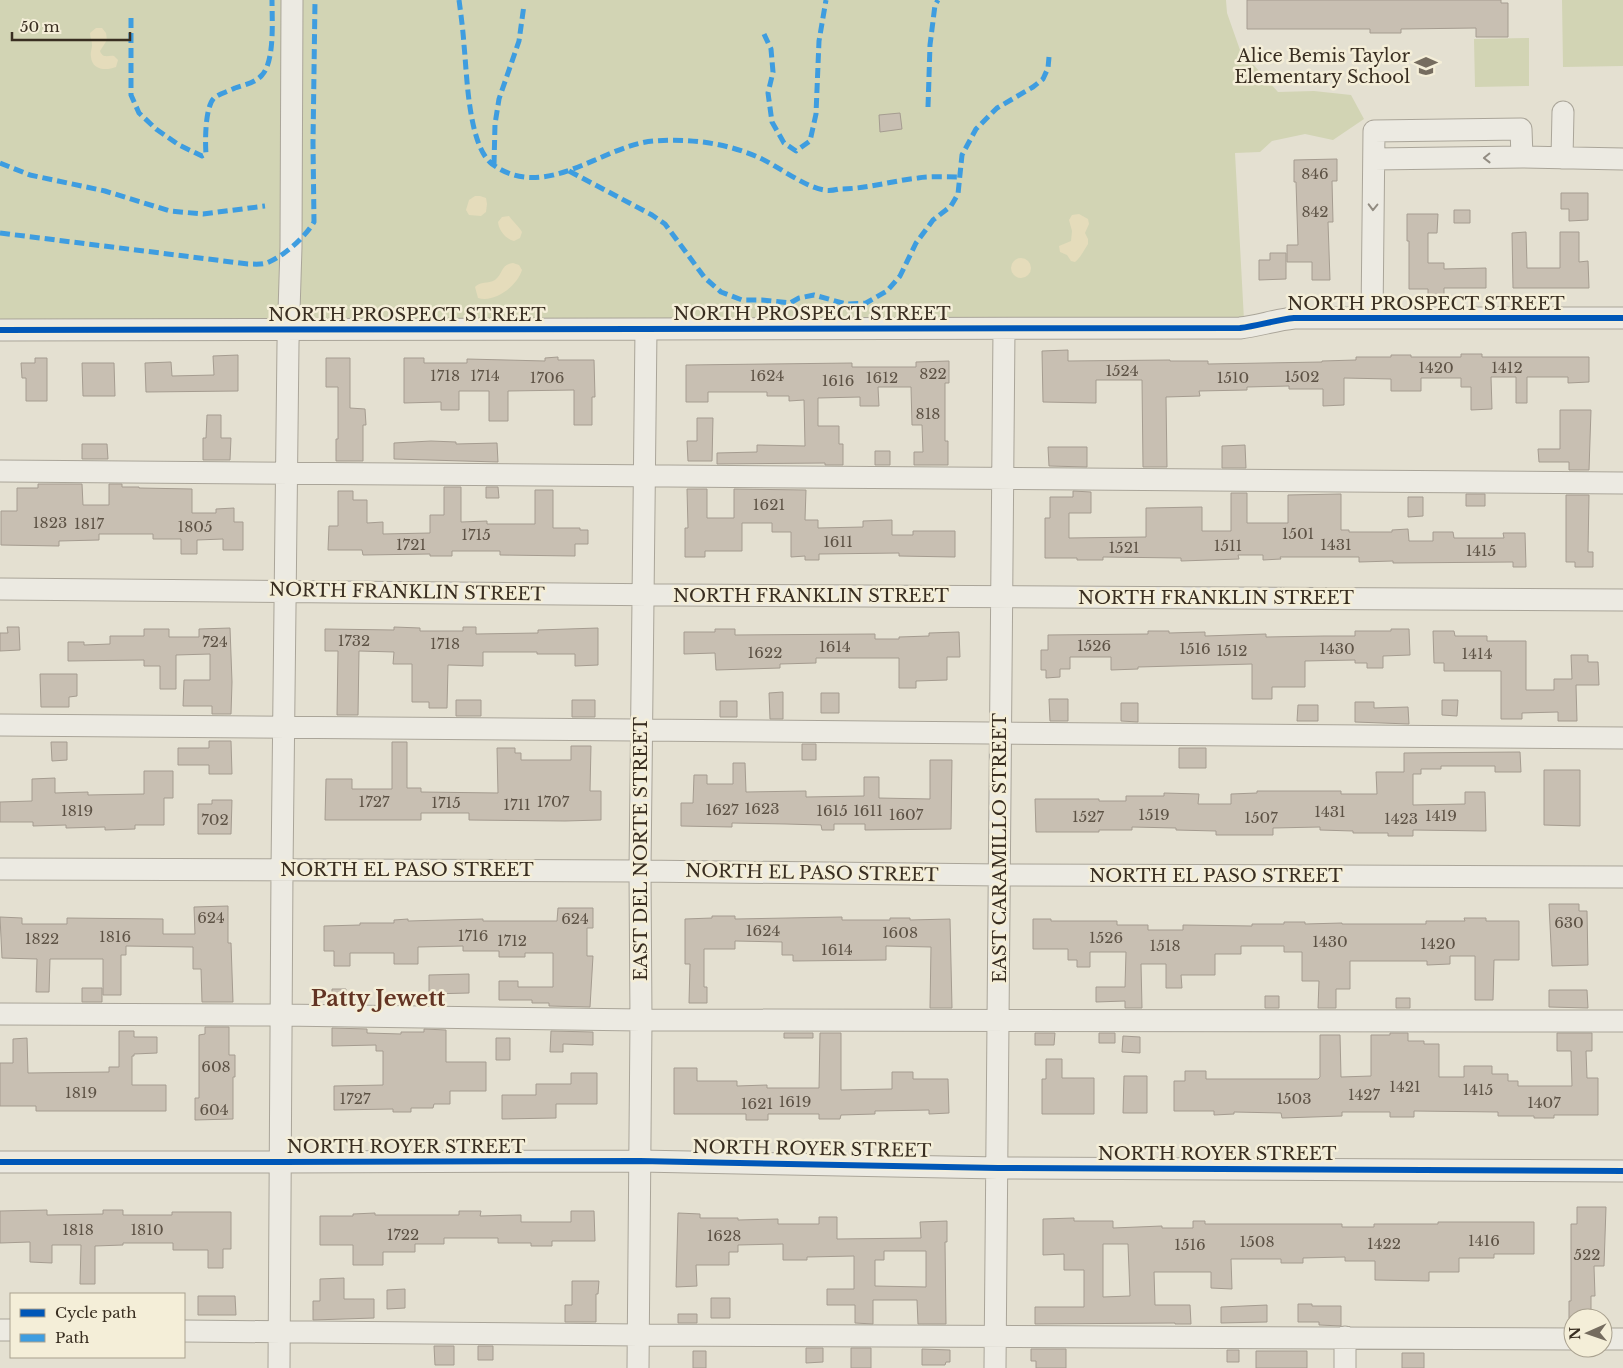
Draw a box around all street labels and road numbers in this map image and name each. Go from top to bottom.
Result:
street label: NORTH PROSPECT STREET [1287,293,1565,315]
street label: NORTH PROSPECT STREET [673,303,951,325]
street label: NORTH PROSPECT STREET [268,304,546,326]
street label: NORTH FRANKLIN STREET [269,579,546,605]
street label: NORTH FRANKLIN STREET [673,585,949,607]
street label: NORTH FRANKLIN STREET [1078,587,1354,609]
street label: EAST CARAMILLO STREET [989,712,1011,983]
street label: EAST DEL NORTE STREET [630,716,652,981]
street label: NORTH EL PASO STREET [280,859,534,881]
street label: NORTH EL PASO STREET [685,860,939,886]
street label: NORTH EL PASO STREET [1089,865,1343,887]
street label: NORTH ROYER STREET [287,1136,526,1158]
street label: NORTH ROYER STREET [692,1136,932,1162]
street label: NORTH ROYER STREET [1098,1143,1337,1165]

